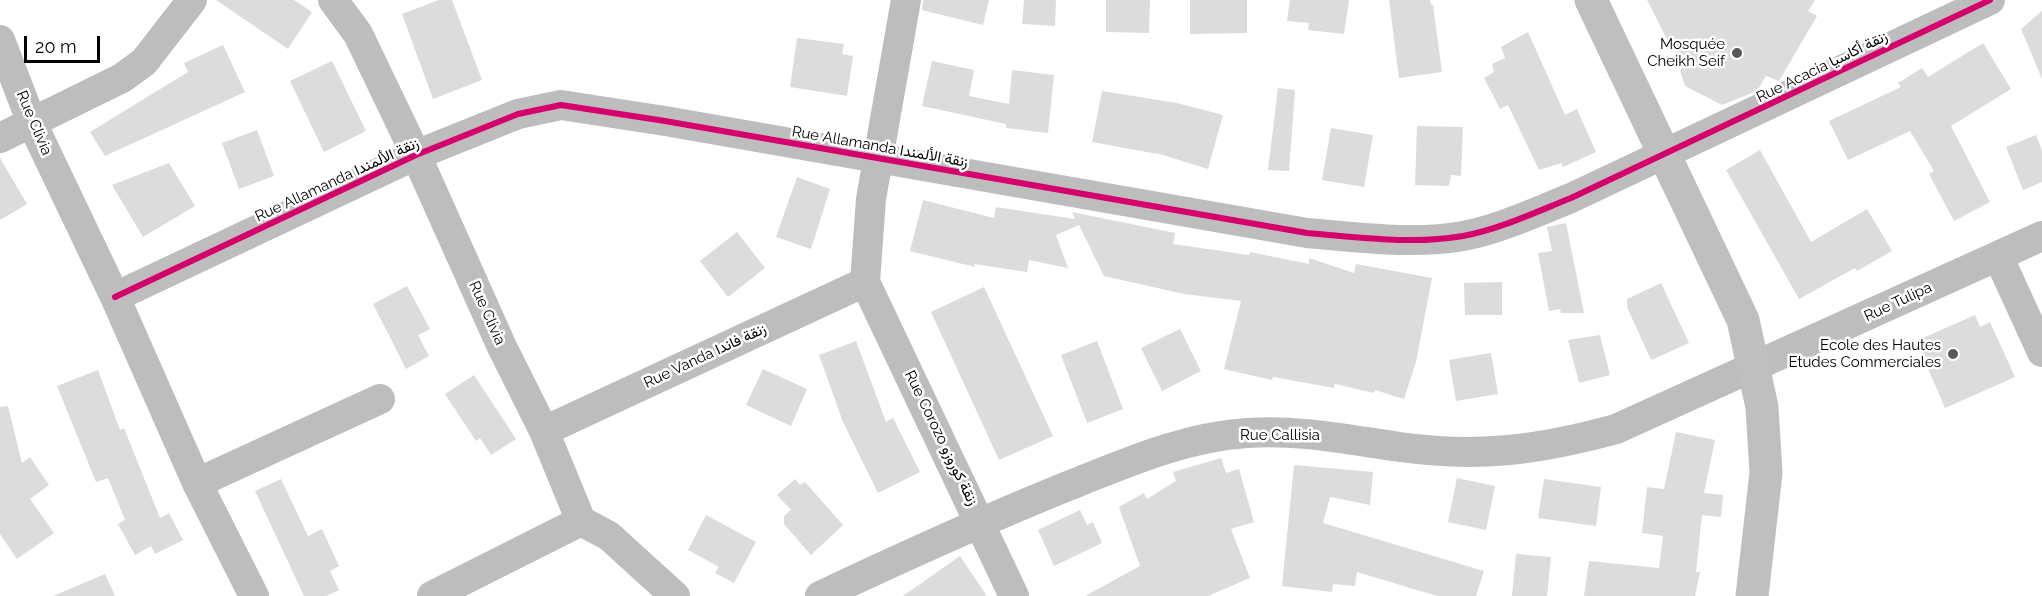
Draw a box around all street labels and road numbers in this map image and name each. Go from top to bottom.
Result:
street label: Rue Acacia زنقة أكاسيا [1753,27,1891,107]
street label: Rue Clivia [12,88,56,158]
street label: Rue Allamanda زنقة الألمندا [790,123,970,171]
street label: Rue Allamanda زنقة الألمندا [252,134,422,226]
street label: Rue Clivia [465,278,509,348]
street label: Rue Tulipa [1861,278,1935,326]
street label: Rue Vanda زنقة فاندا [641,320,769,392]
street label: Rue Corozo زنقة كوروزو [900,367,982,509]
street label: Rue Callisia [1240,426,1320,444]

